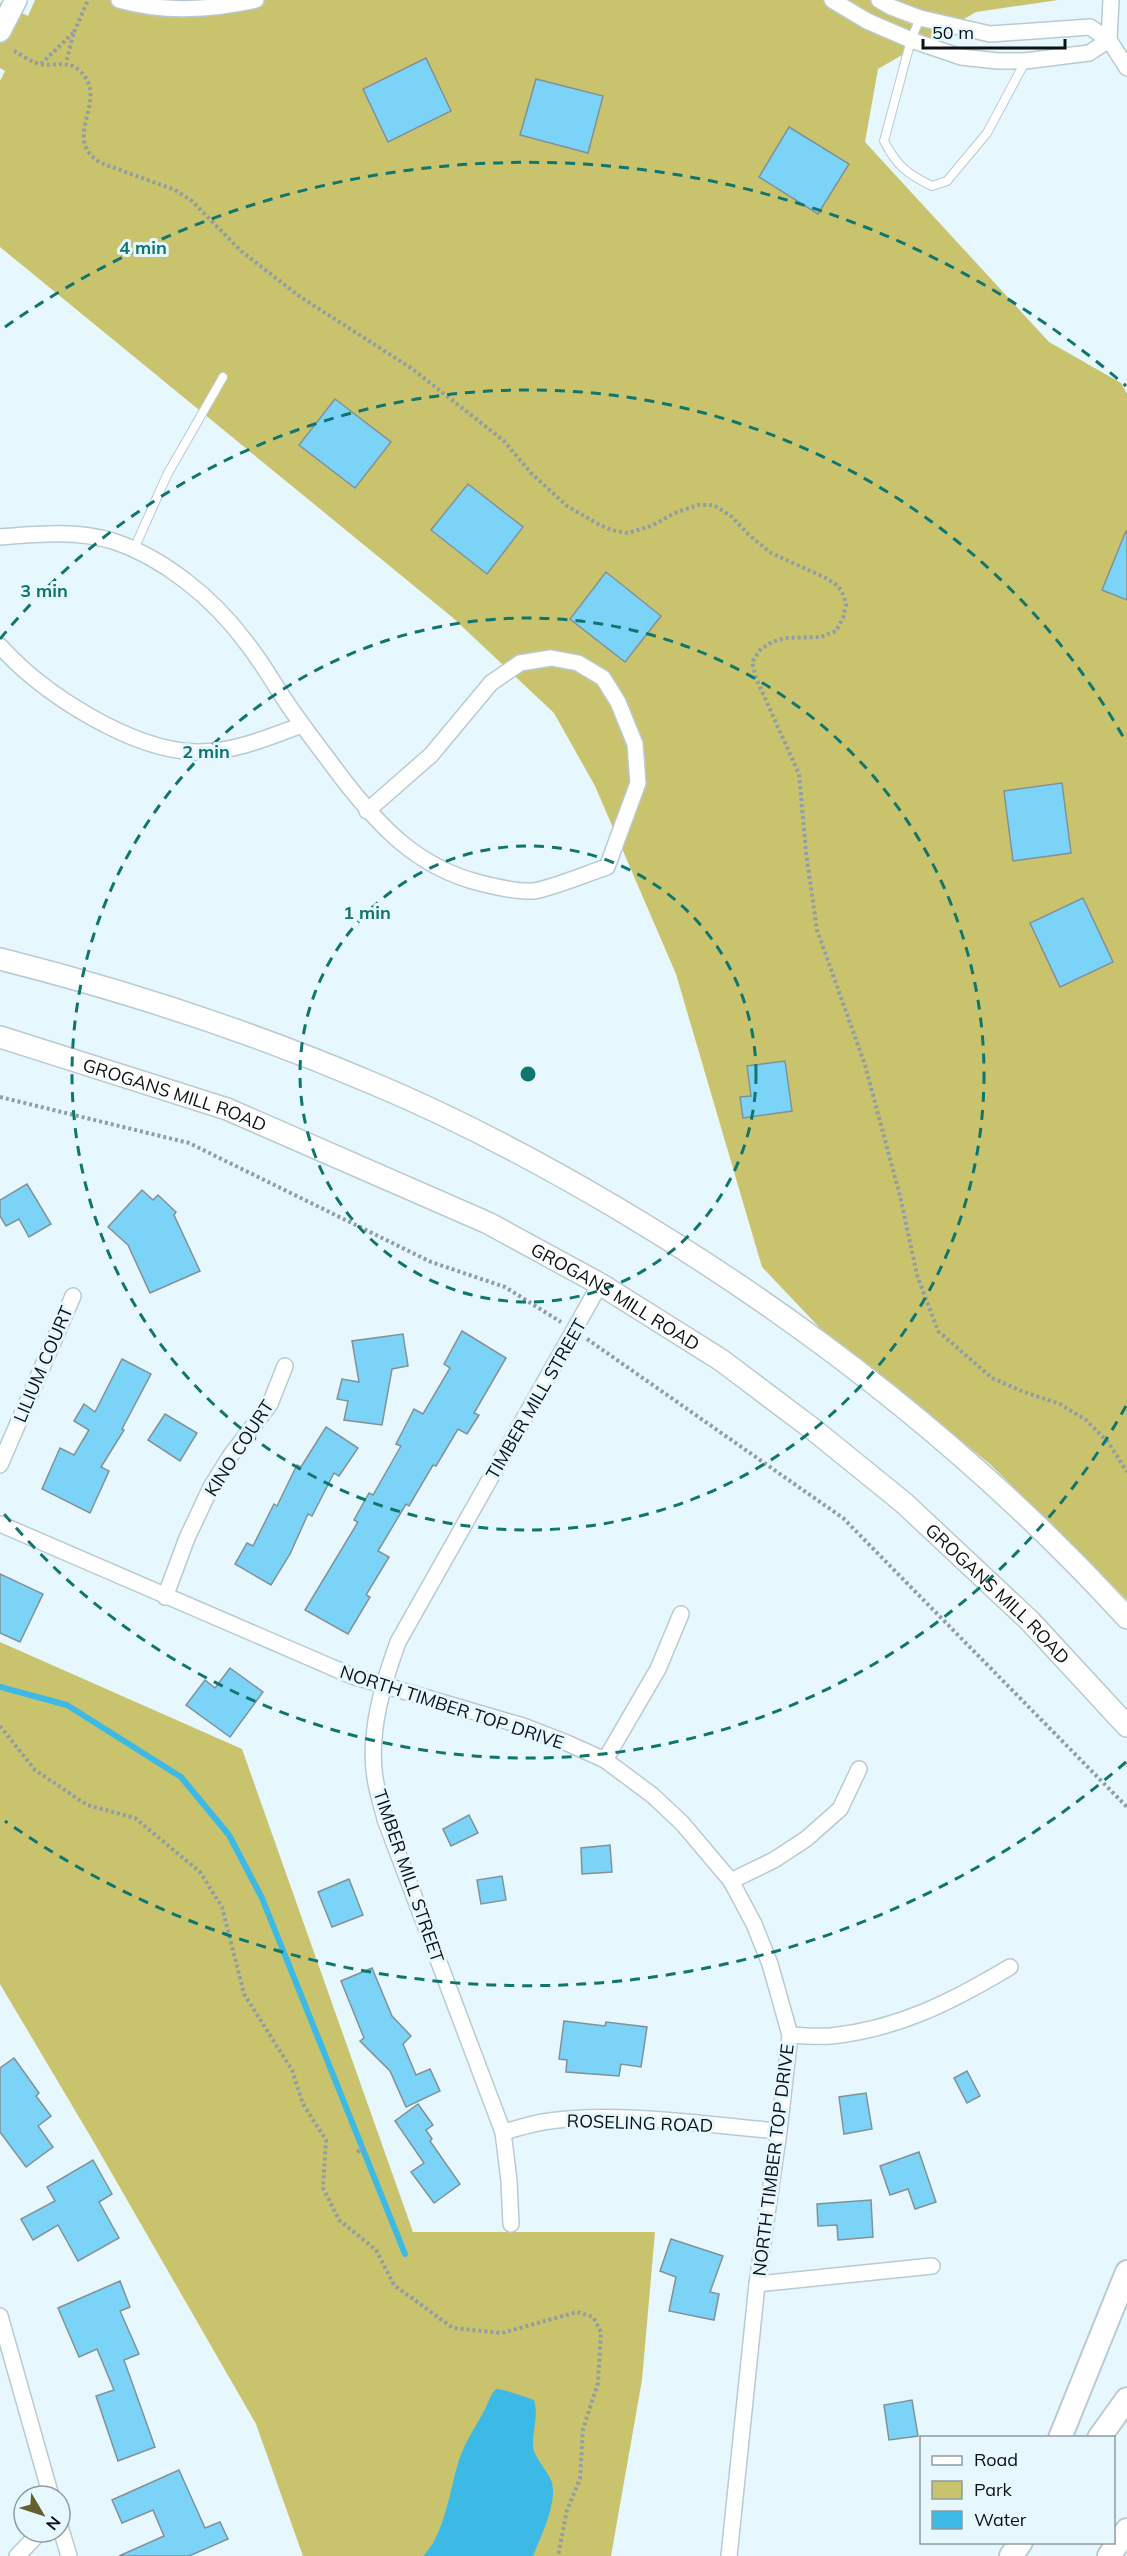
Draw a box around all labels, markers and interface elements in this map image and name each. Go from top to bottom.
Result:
scale bar [923,12,1066,50]
text: 50 m [932,21,974,44]
text: 4 min [119,236,167,259]
text: 3 min [20,579,68,602]
text: 2 min [182,740,230,763]
text: 1 min [343,901,391,924]
street label: GROGANS MILL ROAD [80,1053,270,1136]
centre of rings [518,1064,538,1084]
street label: GROGANS MILL ROAD [527,1237,704,1355]
street label: LILIUM COURT [8,1302,78,1426]
street label: TIMBER MILL STREET [481,1315,591,1483]
street label: KINO COURT [199,1395,279,1500]
street label: GROGANS MILL ROAD [921,1518,1075,1668]
street label: NORTH TIMBER TOP DRIVE [337,1660,567,1754]
street label: TIMBER MILL STREET [369,1786,449,1966]
street label: NORTH TIMBER TOP DRIVE [747,2043,799,2277]
street label: ROSELING ROAD [566,2109,714,2137]
legend [920,2436,1115,2544]
text: Road [974,2448,1018,2471]
text: Park [974,2478,1013,2501]
north arrow [12,2484,72,2544]
text: Water [974,2508,1027,2531]
text: N [42,2512,65,2534]

